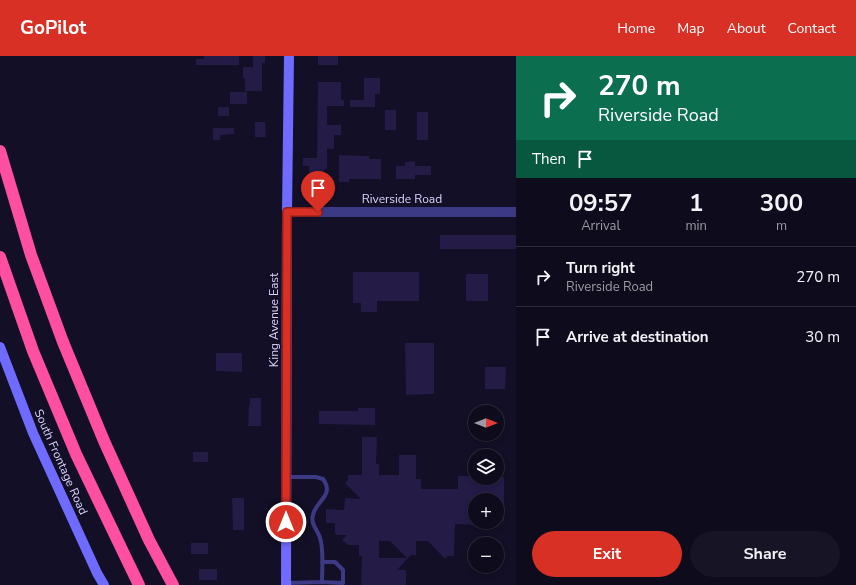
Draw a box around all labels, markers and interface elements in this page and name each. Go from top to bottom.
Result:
text: GoPilot [20,15,86,41]
text: Home [617,19,655,38]
text: Map [677,19,705,38]
text: About [727,19,766,38]
text: Contact [788,19,836,38]
text: 270 m [598,67,681,105]
icon: right [532,72,584,124]
text: Riverside Road [598,103,719,127]
icon: arrive [574,148,596,170]
text: Then [532,149,566,169]
pin [301,171,335,212]
icon: arrive [307,177,329,199]
text: 09:57 [569,187,632,219]
text: 1 [689,187,703,219]
text: 300 [760,187,803,219]
street label: Riverside Road [362,191,442,207]
text: Arrival [581,217,620,235]
text: min [685,217,707,235]
text: m [776,217,787,235]
text: Turn right [566,258,635,278]
icon: right [532,266,554,288]
text: 270 m [796,267,840,287]
street label: King Avenue East [266,272,282,367]
text: Riverside Road [566,278,653,296]
icon: arrive [532,326,554,348]
text: Arrive at destination [566,327,709,347]
text: 30 m [805,327,840,347]
north arrow [468,405,504,441]
map controls [468,405,504,573]
street label: South Frontage Road [31,407,91,517]
button: layers [468,449,504,485]
button: + [468,493,504,529]
position arrow [265,501,307,543]
button: Exit [532,531,682,577]
button: Share [690,531,840,577]
button: − [468,537,504,573]

